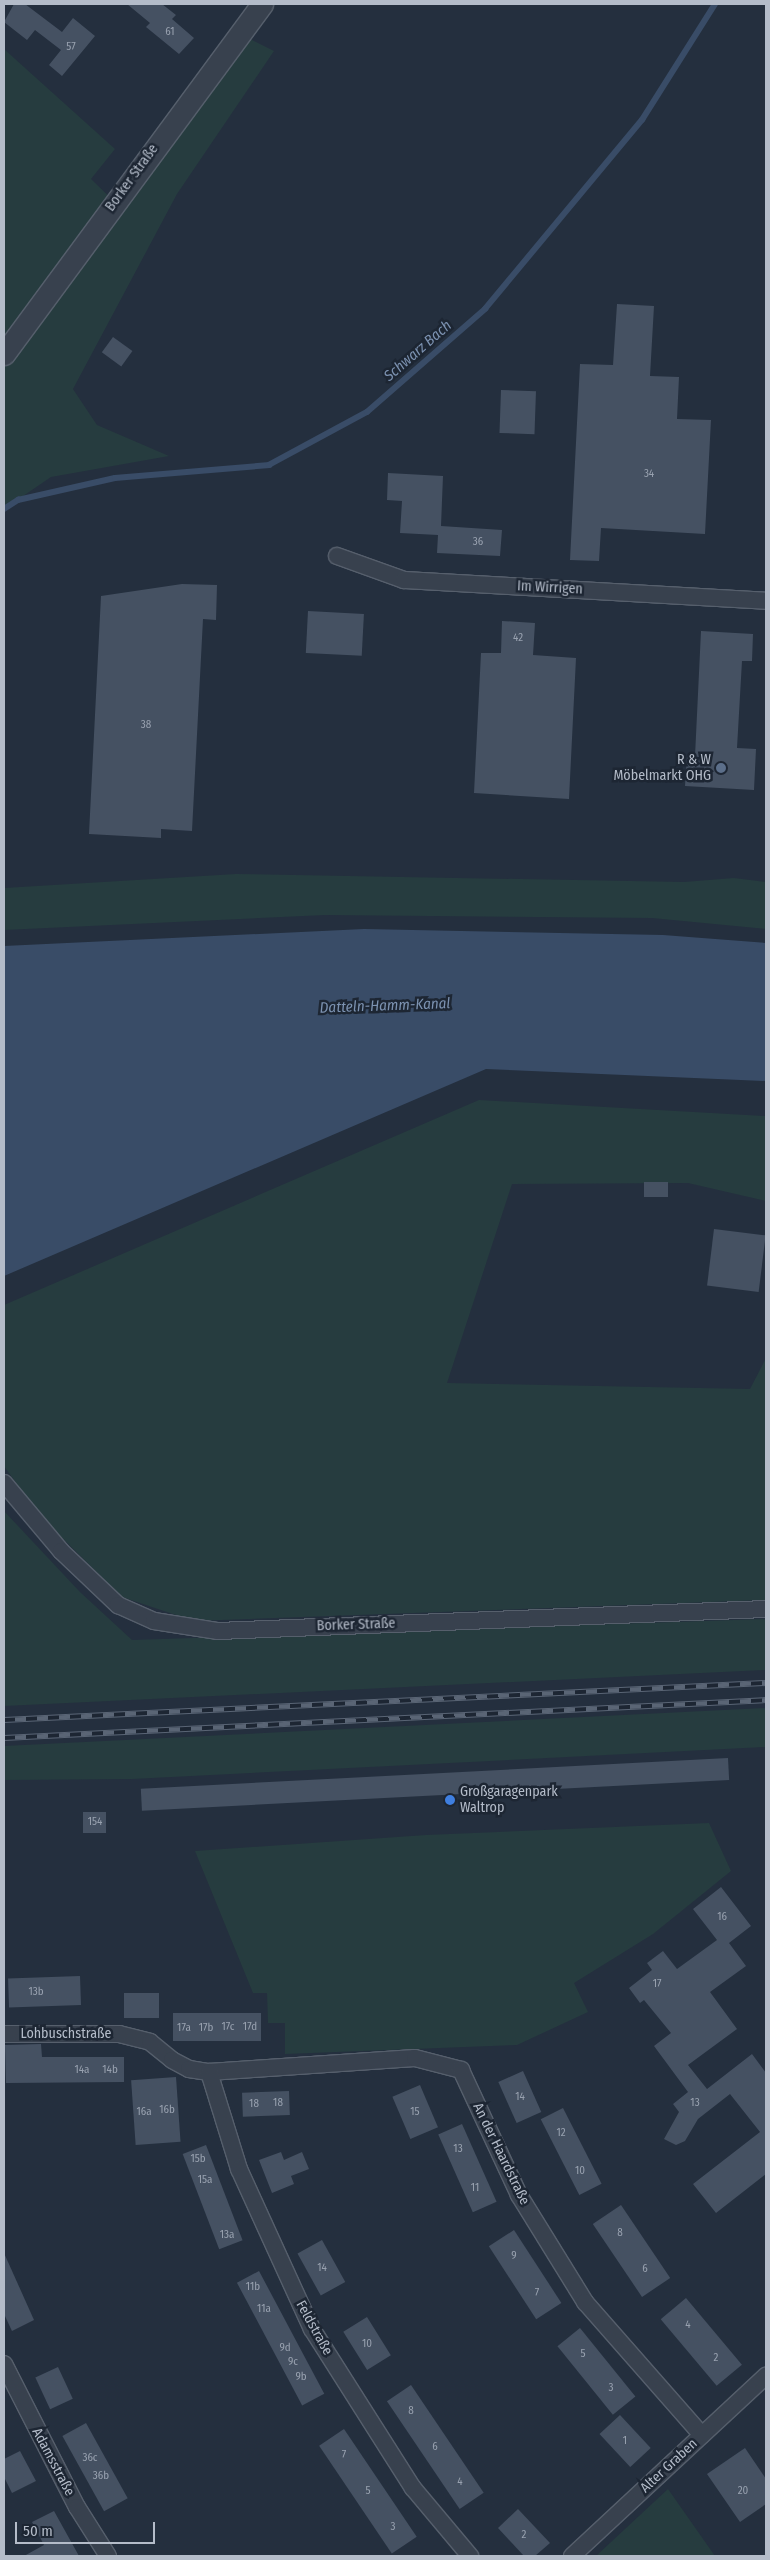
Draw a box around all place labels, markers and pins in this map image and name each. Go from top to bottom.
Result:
place label: R & W Möbelmarkt OHG [613,752,711,784]
marker: R & W Möbelmarkt OHG [715,762,727,774]
place label: Großgaragenpark Waltrop [460,1784,558,1816]
marker: Großgaragenpark Waltrop [444,1794,456,1806]

